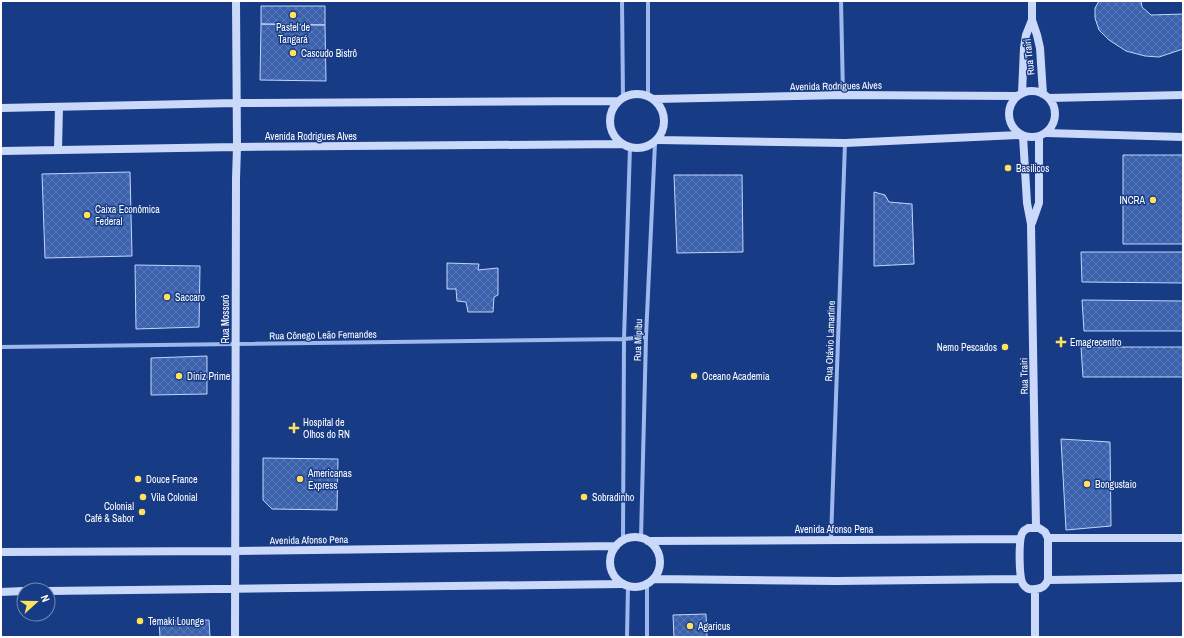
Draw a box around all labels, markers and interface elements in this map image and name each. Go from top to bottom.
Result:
marker: Pastel de Tangará [288,10,298,20]
place label: Pastel de Tangará [276,21,311,46]
street label: Rua Trairi [1021,38,1037,76]
place label: Cascudo Bistrô [301,47,357,60]
marker: Cascudo Bistrô [288,48,298,58]
street label: Avenida Rodrigues Alves [789,79,882,93]
street label: Avenida Rodrigues Alves [264,130,357,143]
place label: Basílicos [1016,162,1049,175]
marker: Basílicos [1003,163,1013,173]
place label: INCRA [1119,194,1146,207]
marker: INCRA [1148,195,1158,205]
place label: Caixa Econômica Federal [95,203,160,228]
marker: Caixa Econômica Federal [82,210,92,220]
place label: Saccaro [175,291,206,304]
marker: Saccaro [162,292,172,302]
street label: Rua Mossoró [219,294,232,343]
street label: Rua Otávio Lamartine [822,300,838,382]
street label: Rua Mipibu [631,319,645,361]
street label: Rua Cônego Leão Fernandes [269,328,377,342]
marker: Emagrecentro [1055,336,1067,348]
place label: Emagrecentro [1070,336,1122,349]
place label: Nemo Pescados [937,341,997,354]
marker: Nemo Pescados [1000,342,1010,352]
street label: Rua Trairi [1017,358,1031,394]
place label: Diniz Prime [187,370,231,383]
place label: Oceano Academia [702,370,770,383]
marker: Diniz Prime [174,371,184,381]
marker: Oceano Academia [689,371,699,381]
place label: Hospital de Olhos do RN [303,416,350,441]
marker: Hospital de Olhos do RN [288,422,300,434]
place label: Americanas Express [307,467,352,492]
place label: Douce France [146,473,198,486]
marker: Douce France [133,474,143,484]
marker: Americanas Express [295,474,305,484]
place label: Bongustaio [1095,478,1137,491]
marker: Bongustaio [1082,479,1092,489]
place label: Vila Colonial [151,491,198,504]
place label: Sobradinho [592,491,635,504]
marker: Vila Colonial [138,492,148,502]
marker: Sobradinho [579,492,589,502]
place label: Colonial Café & Sabor [85,500,134,525]
marker: Colonial Café & Sabor [137,507,147,517]
street label: Avenida Afonso Pena [794,523,874,536]
street label: Avenida Afonso Pena [269,533,349,547]
north arrow [16,582,56,622]
text: N [38,593,53,604]
place label: Temaki Lounge [148,615,205,628]
marker: Temaki Lounge [135,616,145,626]
place label: Agaricus [697,620,730,633]
marker: Agaricus [685,621,695,631]

